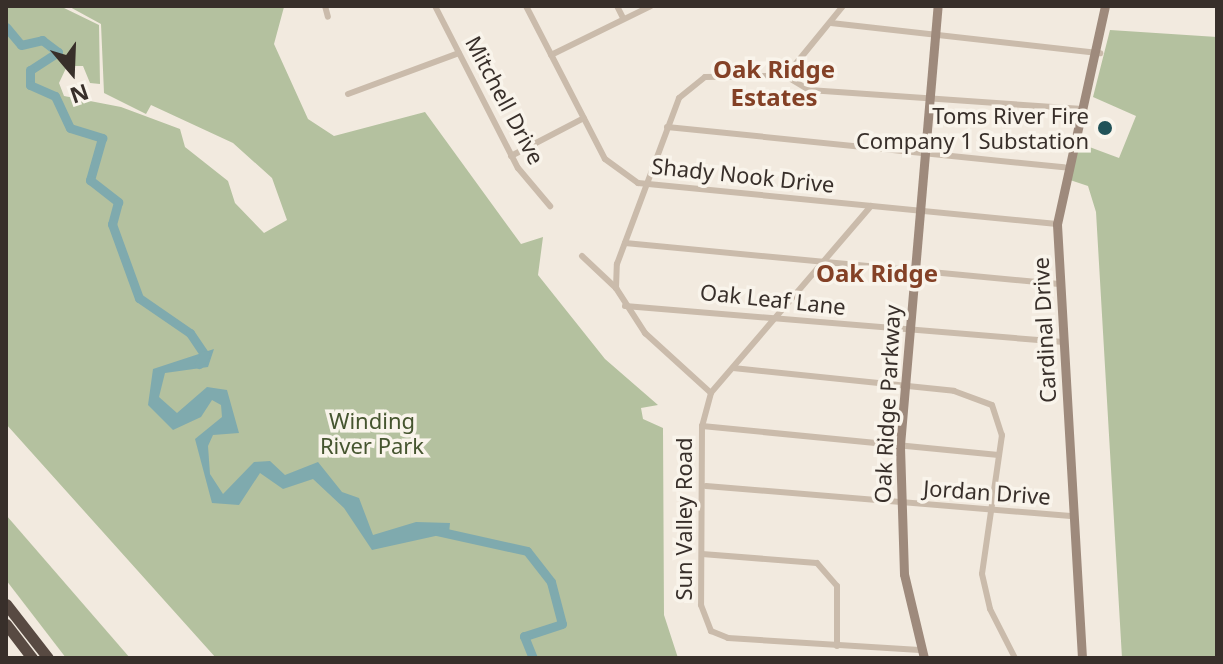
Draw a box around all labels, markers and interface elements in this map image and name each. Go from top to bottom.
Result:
street label: Mitchell Drive [460,31,550,169]
north arrow [32,32,112,112]
district label: Oak Ridge Estates [713,55,835,111]
text: N [66,78,93,112]
place label: Toms River Fire Company 1 Substation [856,102,1089,154]
marker: Toms River Fire Company 1 Substation [1096,119,1114,137]
street label: Shady Nook Drive [650,152,836,198]
street label: Cardinal Drive [1027,256,1061,404]
district label: Oak Ridge [816,259,938,287]
street label: Oak Leaf Lane [699,278,847,320]
street label: Oak Ridge Parkway [869,304,905,504]
park label: Winding River Park [320,407,424,458]
street label: Sun Valley Road [671,437,697,601]
street label: Jordan Drive [922,474,1052,510]

